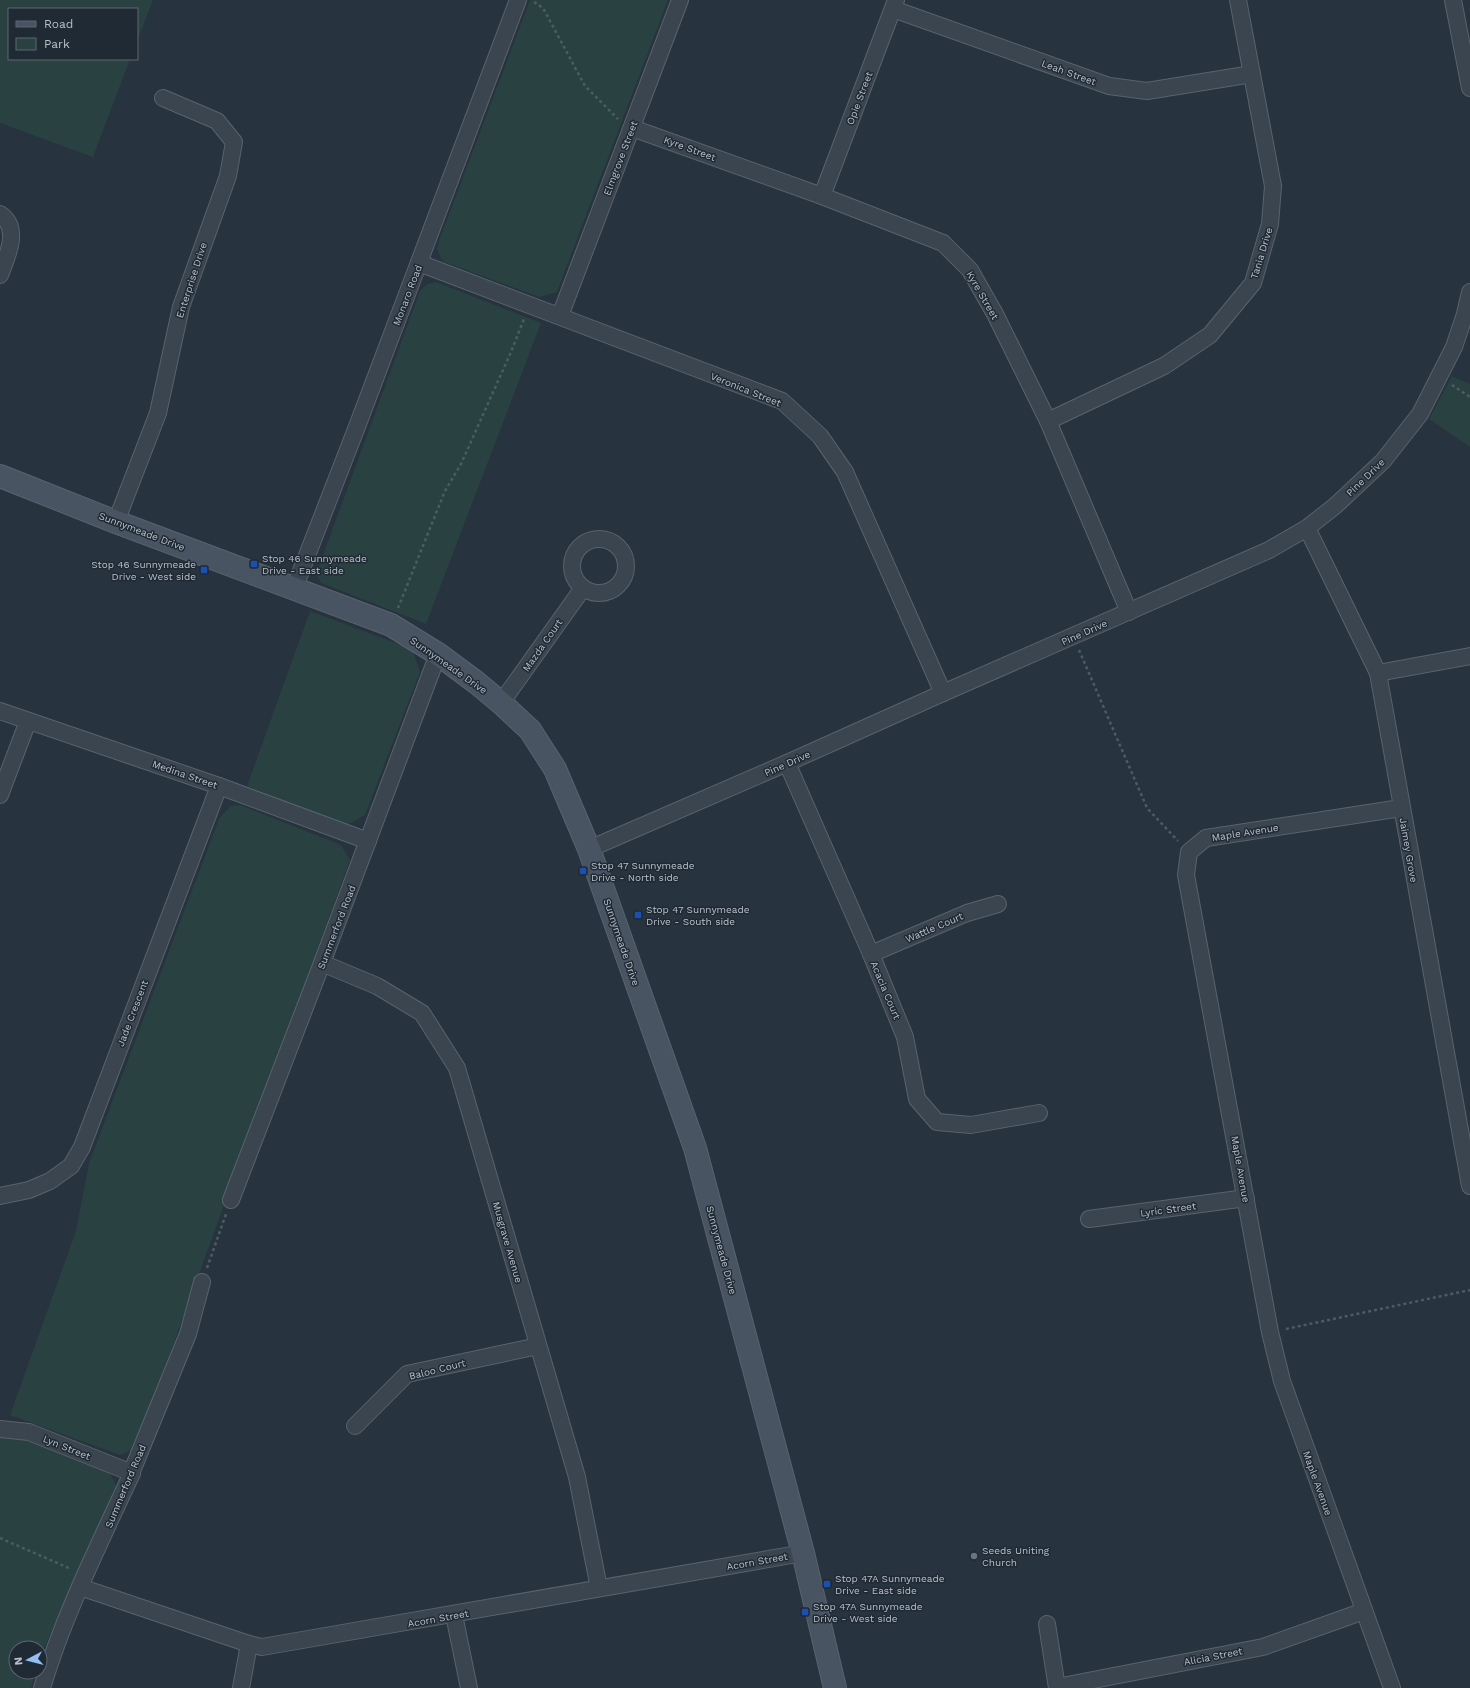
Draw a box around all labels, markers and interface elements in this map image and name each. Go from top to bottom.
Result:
legend [8,8,138,60]
text: Road [44,17,73,31]
text: Park [44,37,70,51]
street label: Leah Street [1040,58,1098,88]
street label: Opie Street [844,69,875,126]
street label: Elmgrove Street [601,119,640,197]
street label: Kyre Street [662,134,718,163]
street label: Tania Drive [1248,226,1275,280]
street label: Enterprise Drive [174,241,209,319]
street label: Monaro Road [391,263,424,327]
street label: Kyre Street [964,269,1001,322]
street label: Veronica Street [709,370,783,409]
street label: Pine Drive [1344,456,1387,498]
street label: Sunnymeade Drive [97,510,187,553]
place label: Stop 46 Sunnymeade Drive - East side [262,553,367,576]
place label: Stop 46 Sunnymeade Drive - West side [91,559,196,582]
marker: Stop 46 Sunnymeade Drive - East side [249,559,259,569]
marker: Stop 46 Sunnymeade Drive - West side [199,565,209,575]
street label: Mazda Court [520,616,565,674]
street label: Pine Drive [1060,617,1109,647]
street label: Sunnymeade Drive [408,635,489,696]
street label: Pine Drive [763,748,812,778]
street label: Medina Street [151,758,220,791]
street label: Jaimey Grove [1397,817,1420,883]
street label: Maple Avenue [1211,822,1280,843]
place label: Stop 47 Sunnymeade Drive - North side [591,860,695,883]
marker: Stop 47 Sunnymeade Drive - North side [578,866,588,876]
street label: Summerford Road [315,884,358,971]
street label: Sunnymeade Drive [601,897,642,987]
place label: Stop 47 Sunnymeade Drive - South side [646,904,750,927]
marker: Stop 47 Sunnymeade Drive - South side [633,910,643,920]
street label: Wattle Court [904,910,965,945]
street label: Acacia Court [868,960,903,1022]
street label: Jade Crescent [115,978,150,1048]
street label: Maple Avenue [1229,1135,1252,1204]
street label: Musgrave Avenue [491,1200,524,1284]
street label: Lyric Street [1140,1200,1197,1219]
street label: Sunnymeade Drive [704,1205,739,1296]
street label: Baloo Court [408,1357,467,1382]
street label: Lyn Street [42,1433,93,1462]
street label: Summerford Road [103,1443,148,1529]
street label: Maple Avenue [1301,1450,1334,1517]
place label: Seeds Uniting Church [982,1545,1050,1568]
street label: Acorn Street [726,1551,789,1572]
marker: Seeds Uniting Church [969,1551,979,1561]
place label: Stop 47A Sunnymeade Drive - East side [835,1573,945,1596]
marker: Stop 47A Sunnymeade Drive - East side [822,1579,832,1589]
place label: Stop 47A Sunnymeade Drive - West side [813,1601,923,1624]
marker: Stop 47A Sunnymeade Drive - West side [800,1607,810,1617]
street label: Acorn Street [407,1608,470,1629]
north arrow [8,1640,48,1680]
street label: Alicia Street [1183,1645,1244,1668]
text: N [12,1656,26,1666]

